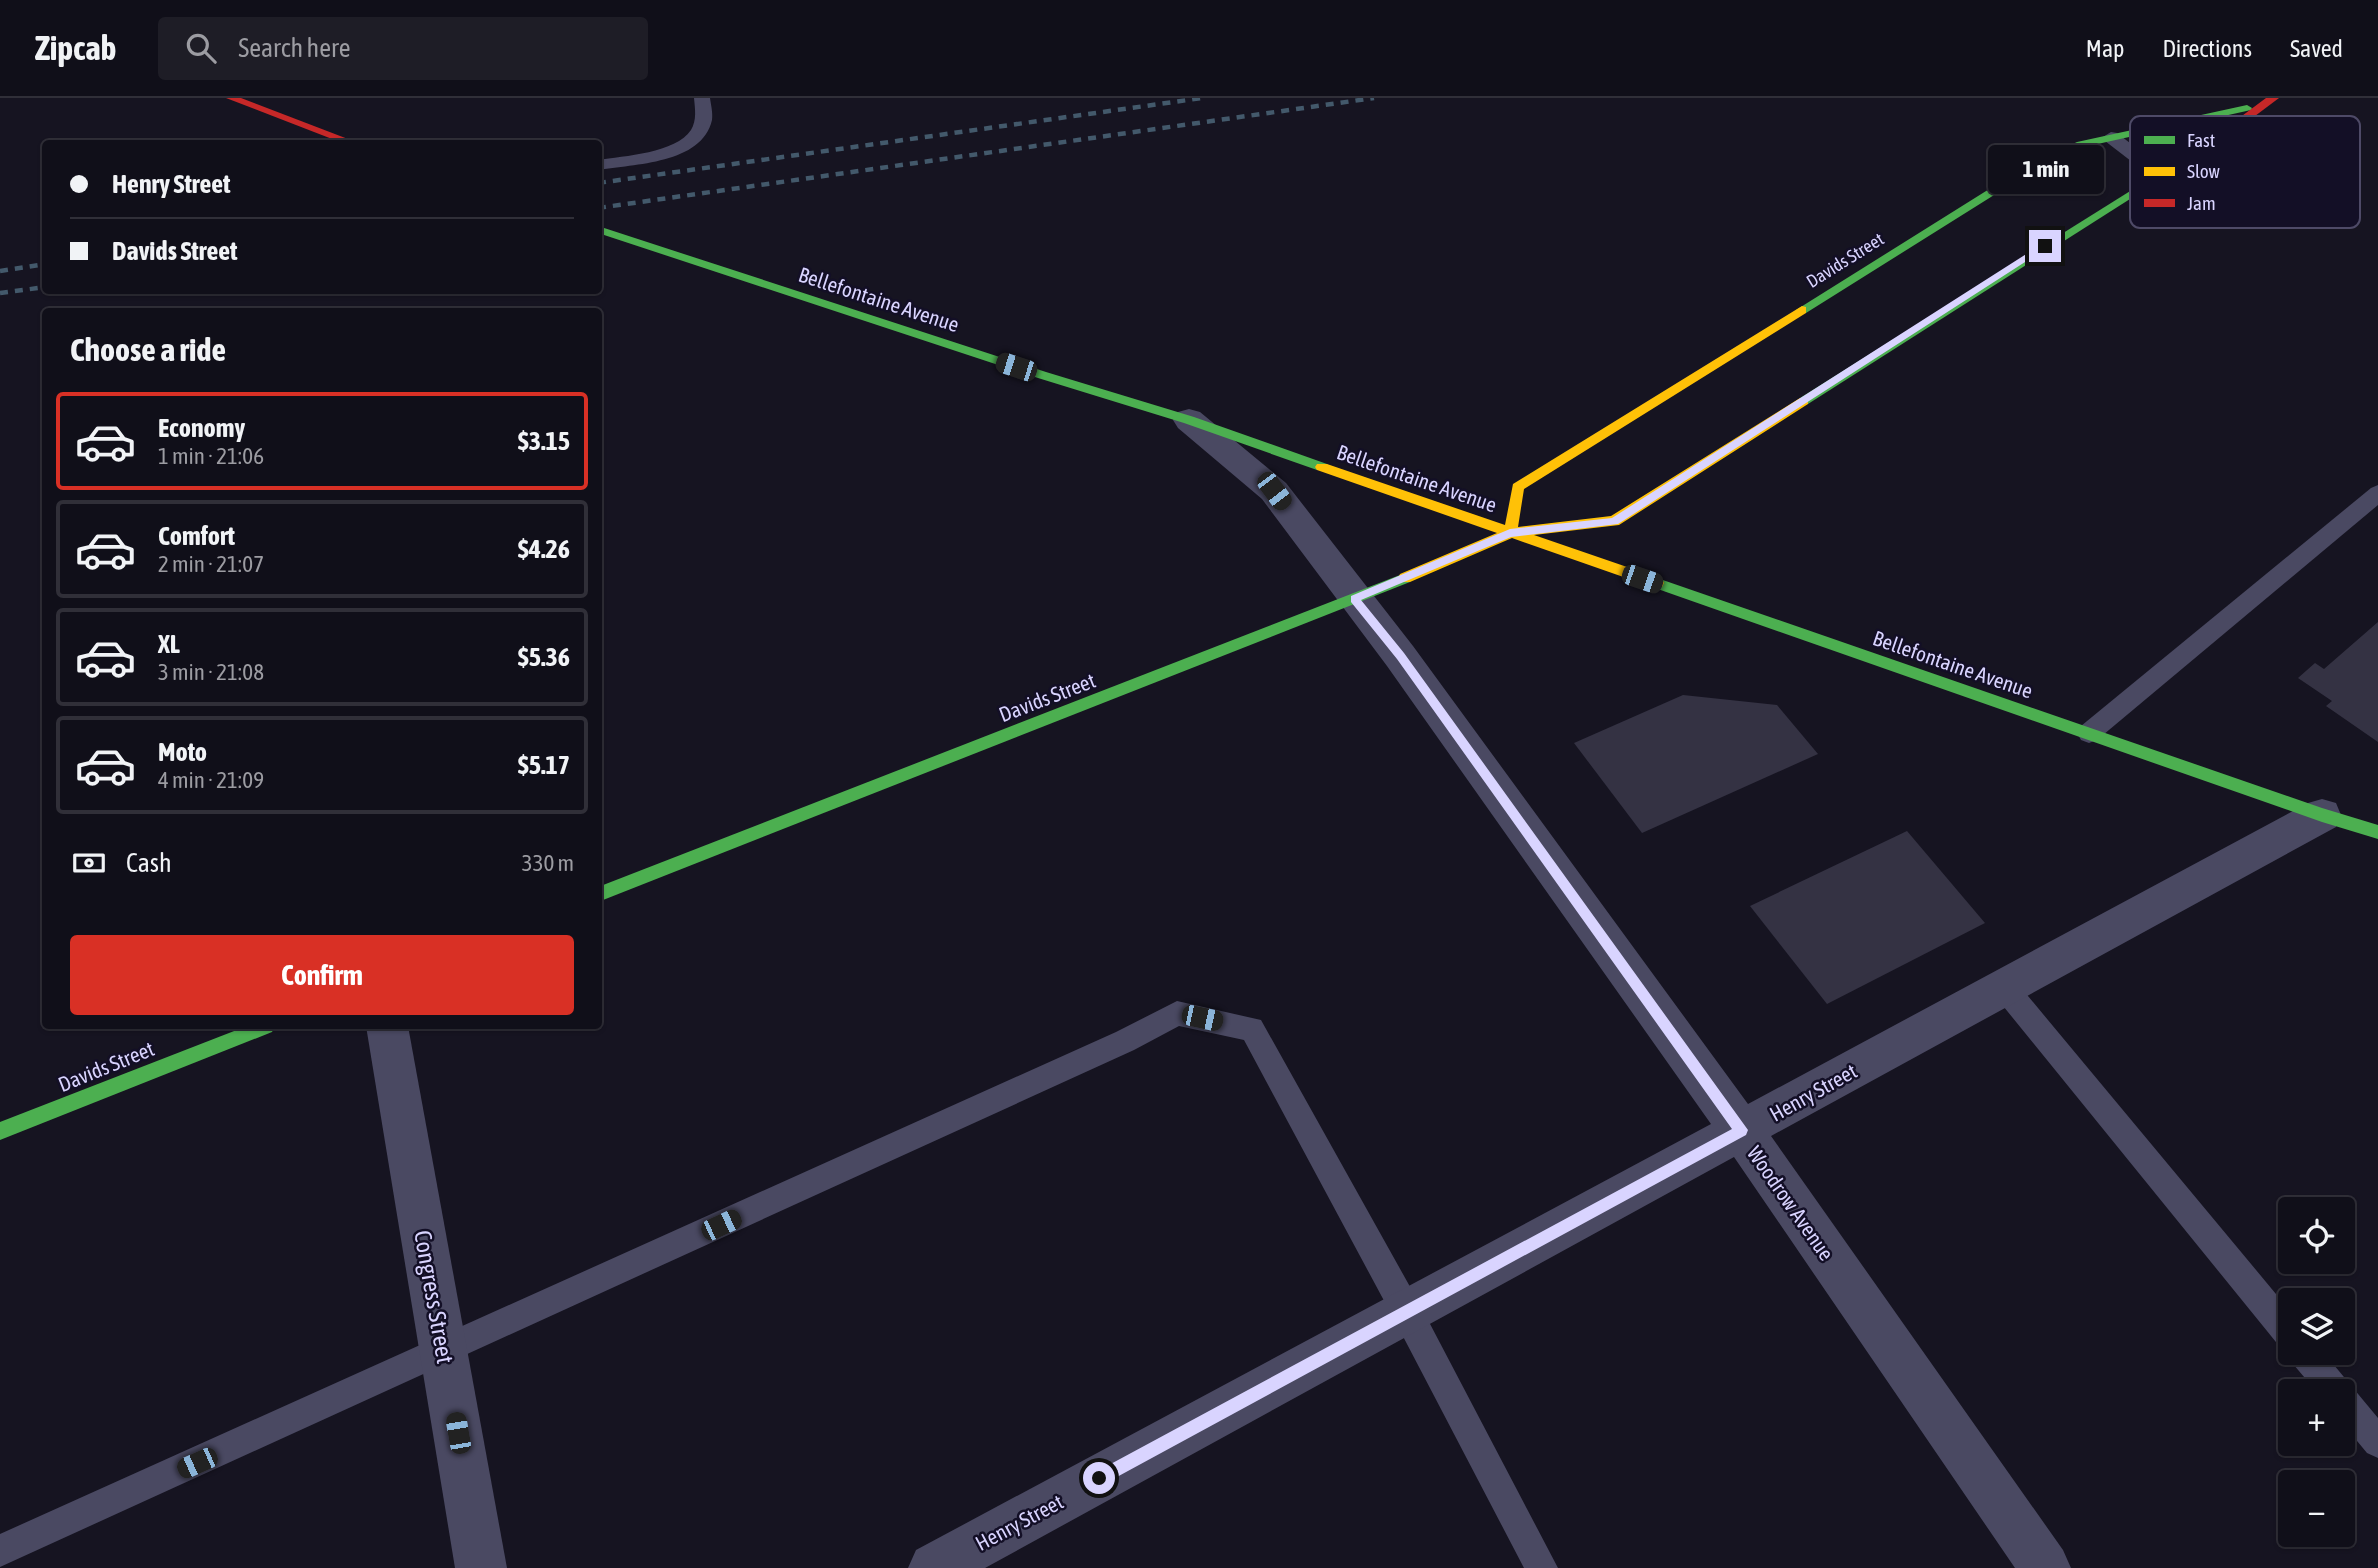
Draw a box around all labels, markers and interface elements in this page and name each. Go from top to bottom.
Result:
search box [158,17,648,80]
text: Zipcab [35,29,116,67]
icon: search [182,29,220,67]
text: Search here [238,33,350,63]
text: Map [2086,35,2124,62]
text: Directions [2162,35,2252,62]
text: Saved [2290,35,2343,62]
legend [2130,116,2360,228]
text: Fast [2187,129,2215,151]
callout: 1 min [1987,144,2103,194]
text: 1 min [2023,156,2069,182]
text: Slow [2187,160,2221,182]
text: Henry Street [112,169,231,199]
text: Jam [2187,192,2216,214]
street label: Davids Street [1803,228,1887,292]
route end [2029,230,2061,262]
text: Davids Street [112,236,237,266]
street label: Bellefontaine Avenue [796,262,962,336]
text: Choose a ride [70,331,226,368]
car [993,351,1040,383]
icon: car [74,410,137,473]
text: Economy [158,413,245,443]
text: $3.15 [518,426,570,456]
street label: Bellefontaine Avenue [1334,439,1500,517]
text: 1 min · 21:06 [158,443,264,469]
car [1253,468,1296,514]
icon: car [74,518,137,581]
text: Comfort [158,521,235,551]
text: $4.26 [518,534,570,564]
text: 2 min · 21:07 [158,551,264,577]
car [1619,562,1666,596]
street label: Bellefontaine Avenue [1870,625,2036,703]
icon: car [74,626,137,689]
text: XL [158,629,180,659]
text: $5.36 [518,642,570,672]
text: 3 min · 21:08 [158,659,264,685]
street label: Davids Street [995,668,1099,726]
icon: car [74,734,137,797]
text: Moto [158,737,207,767]
text: $5.17 [518,750,570,780]
text: 4 min · 21:09 [158,767,264,793]
icon: cash [70,844,108,882]
text: Cash [126,848,172,878]
text: 330 m [522,850,574,876]
button: Confirm [70,935,574,1015]
car [1180,1003,1225,1033]
street label: Davids Street [55,1036,157,1096]
street label: Henry Street [1765,1058,1861,1126]
street label: Woodrow Avenue [1743,1141,1839,1265]
map controls [2278,1197,2355,1547]
button: locate [2278,1197,2355,1274]
car [698,1207,745,1243]
street label: Congress Street [409,1228,459,1366]
button: layers [2278,1288,2355,1365]
button: + [2278,1379,2355,1456]
car [445,1410,472,1456]
car [174,1445,221,1481]
route start [1083,1462,1115,1494]
button: − [2278,1470,2355,1547]
street label: Henry Street [971,1489,1067,1555]

